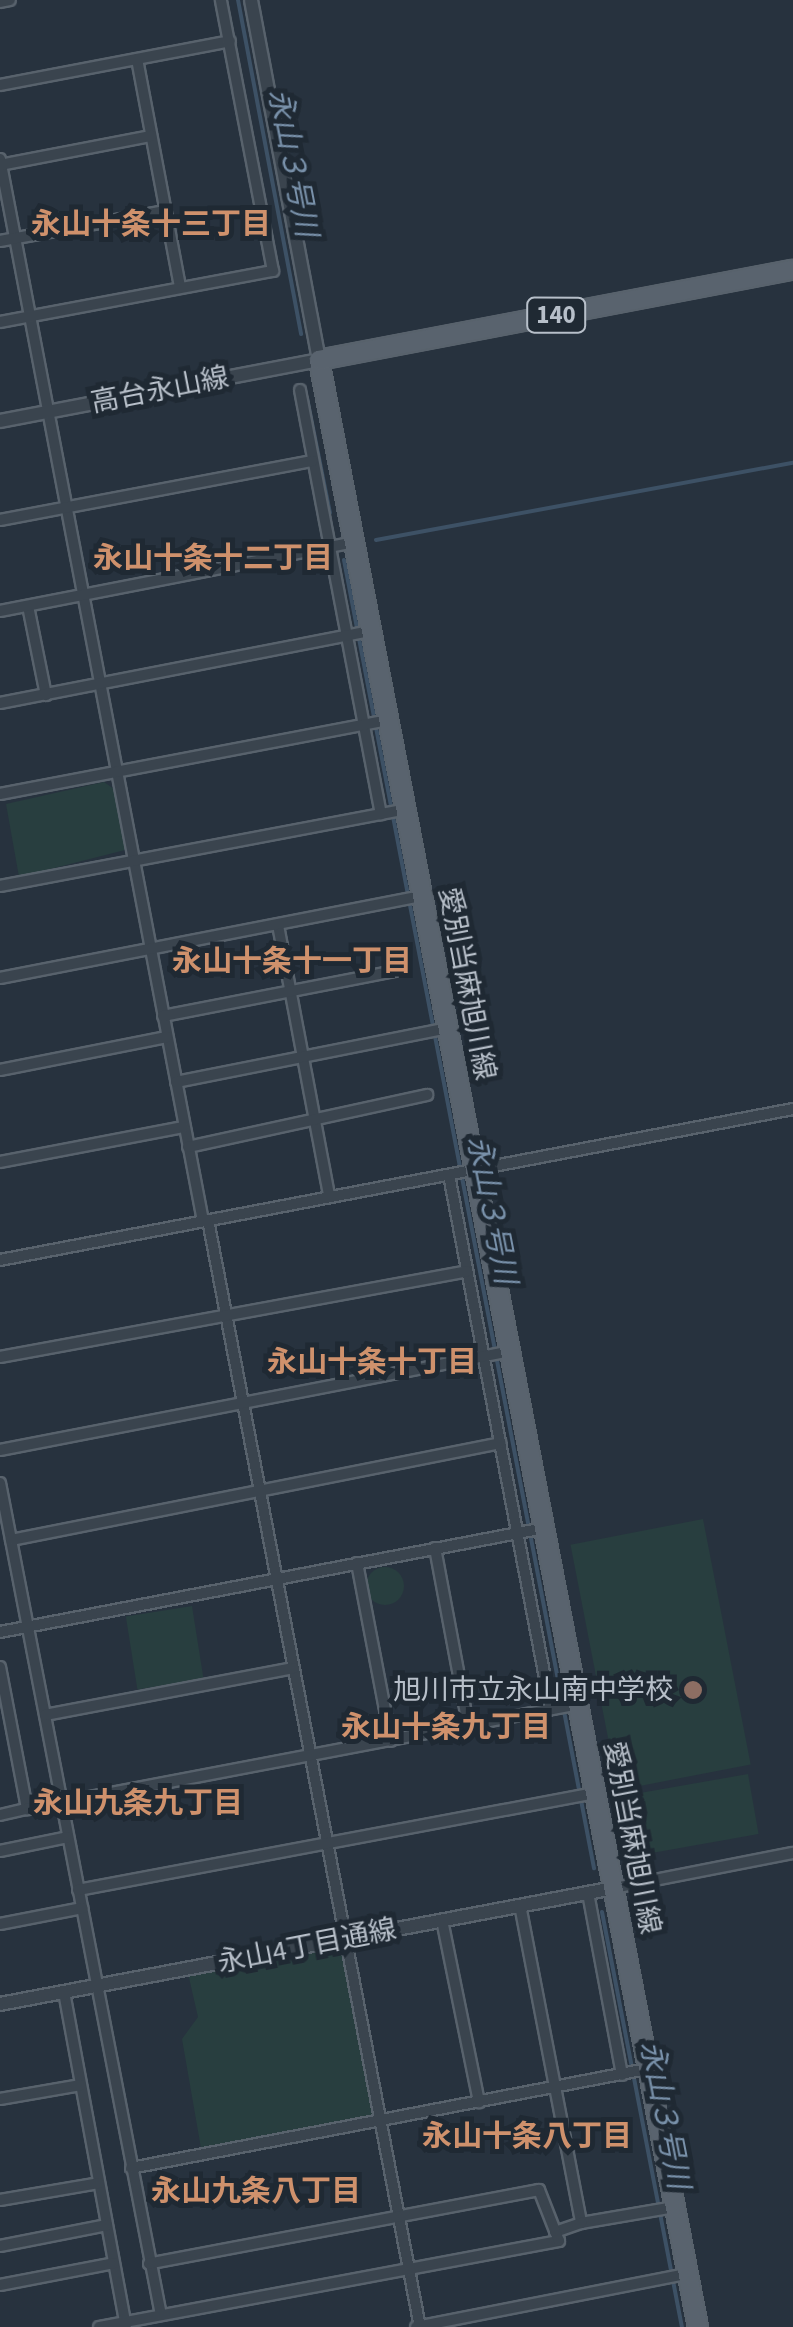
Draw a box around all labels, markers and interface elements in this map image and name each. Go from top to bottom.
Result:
water label: 永山３号川 [260,86,324,240]
district label: 永山十条十三丁目 [31,207,271,243]
road number: 140 [526,295,586,335]
street label: 高台永山線 [88,360,232,420]
district label: 永山十条十二丁目 [93,541,333,577]
street label: 愛別当麻旭川線 [432,885,502,1083]
district label: 永山十条十一丁目 [172,944,412,980]
water label: 永山３号川 [459,1133,523,1287]
district label: 永山十条十丁目 [267,1345,477,1381]
place label: 旭川市立永山南中学校 [393,1673,673,1707]
marker: 旭川市立永山南中学校 [682,1679,704,1701]
district label: 永山十条九丁目 [341,1710,551,1746]
street label: 愛別当麻旭川線 [597,1739,667,1937]
district label: 永山九条九丁目 [33,1786,243,1822]
street label: 永山4丁目通線 [215,1912,399,1980]
water label: 永山３号川 [632,2038,696,2192]
district label: 永山十条八丁目 [422,2119,632,2155]
district label: 永山九条八丁目 [151,2174,361,2210]

